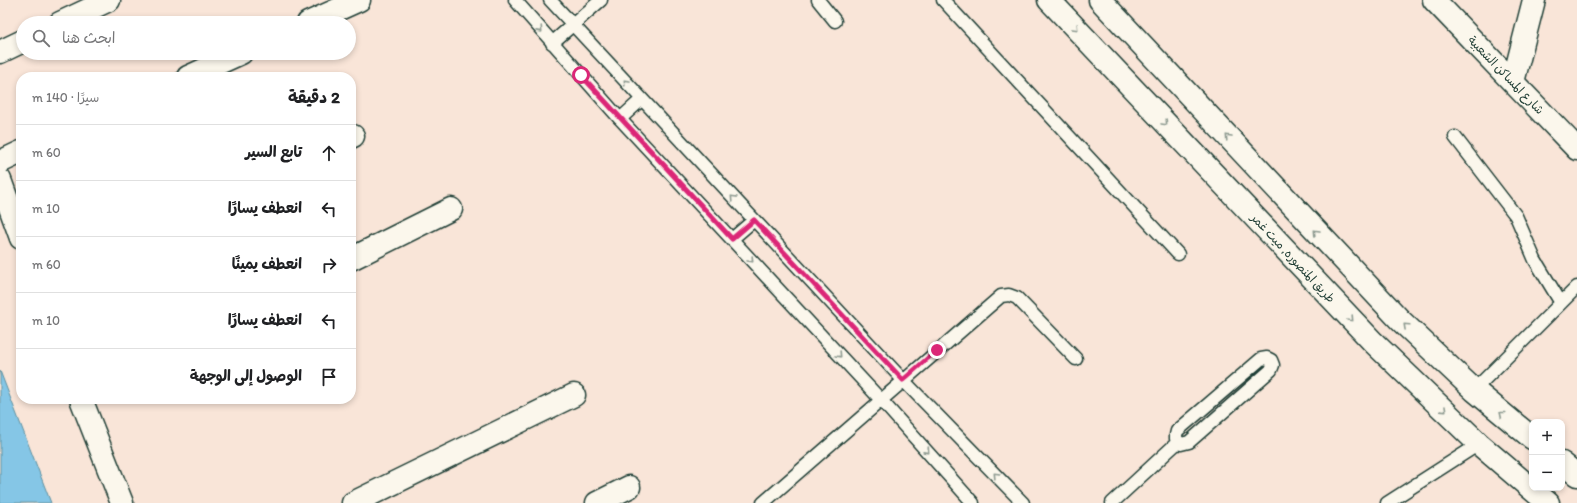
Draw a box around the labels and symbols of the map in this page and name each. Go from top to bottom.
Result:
one-way arrow [1071,23,1079,31]
one-way arrow [536,25,543,32]
street label: شارع المساكن الشعبية [1464,33,1547,118]
route start [572,66,590,84]
one-way arrow [623,79,631,87]
one-way arrow [1161,118,1168,126]
one-way arrow [1225,134,1232,142]
one-way arrow [731,195,738,203]
street label: طريق المنصوره, ميت غمر [1247,210,1338,306]
one-way arrow [1314,229,1321,236]
one-way arrow [746,255,754,263]
one-way arrow [1346,314,1354,322]
one-way arrow [1403,323,1411,331]
route end [928,341,946,359]
one-way arrow [835,350,842,358]
one-way arrow [1439,405,1447,413]
one-way arrow [1499,411,1506,418]
one-way arrow [922,446,930,454]
one-way arrow [993,472,1001,480]

